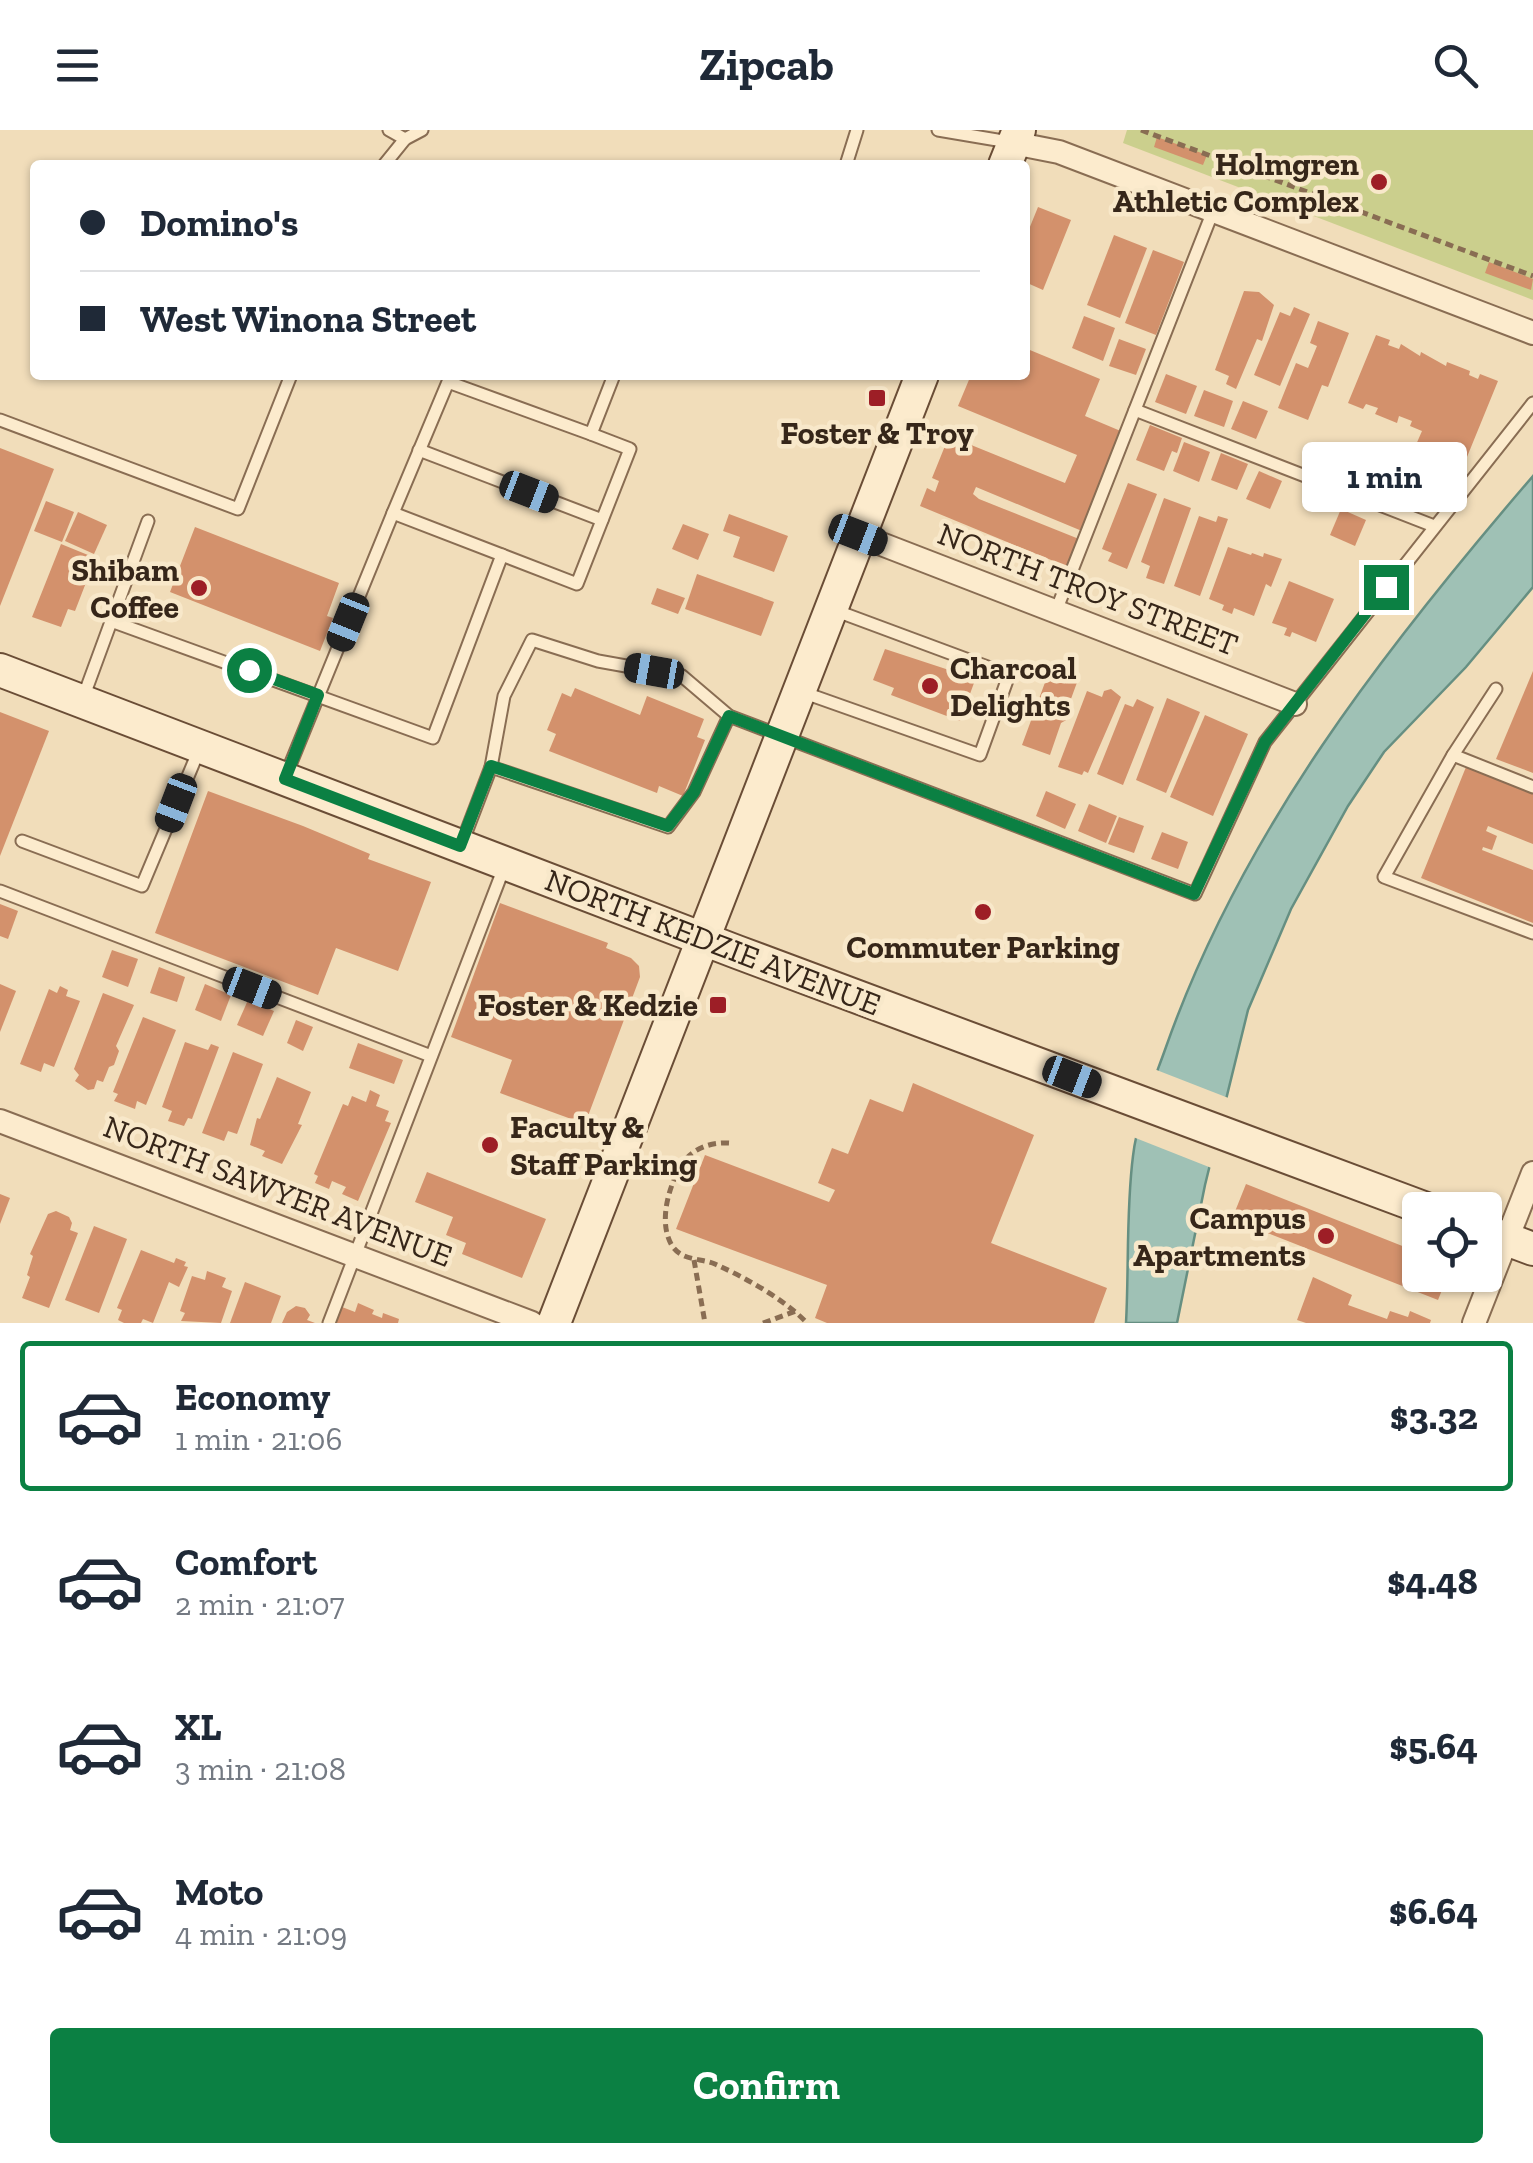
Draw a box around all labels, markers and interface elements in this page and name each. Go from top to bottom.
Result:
icon: menu [50,38,105,93]
text: Zipcab [699,38,834,92]
icon: search [1428,38,1483,93]
place label: Holmgren Athletic Complex [1113,145,1359,220]
marker: Holmgren Athletic Complex [1368,171,1390,193]
text: Domino's [140,200,298,246]
text: West Winona Street [140,296,476,342]
marker: Foster & Troy [866,387,888,409]
place label: Foster & Troy [780,414,974,452]
callout: 1 min [1304,442,1468,512]
text: 1 min [1347,458,1422,496]
car [496,467,562,517]
car [825,510,891,560]
street label: NORTH TROY STREET [933,514,1243,664]
place label: Shibam Coffee [71,551,179,626]
route end [1364,565,1409,610]
marker: Shibam Coffee [188,577,210,599]
car [323,589,373,655]
route start [227,648,272,693]
place label: Charcoal Delights [950,649,1077,724]
car [622,651,686,691]
marker: Charcoal Delights [919,675,941,697]
car [151,770,201,836]
street label: NORTH KEDZIE AVENUE [540,860,886,1024]
marker: Commuter Parking [972,901,994,923]
place label: Commuter Parking [846,928,1120,966]
car [219,963,285,1013]
place label: Foster & Kedzie [477,986,698,1024]
marker: Foster & Kedzie [707,994,729,1016]
car [1039,1052,1105,1102]
street label: NORTH SAWYER AVENUE [98,1107,458,1275]
place label: Faculty & Staff Parking [510,1108,697,1183]
marker: Faculty & Staff Parking [479,1134,501,1156]
map controls [1402,1192,1502,1292]
button: locate [1402,1192,1502,1292]
place label: Campus Apartments [1133,1199,1306,1274]
marker: Campus Apartments [1315,1225,1337,1247]
icon: car [55,1371,145,1461]
text: Economy [175,1374,330,1420]
text: $3.32 [1390,1393,1478,1439]
text: 1 min · 21:06 [175,1420,342,1458]
icon: car [55,1536,145,1626]
text: Comfort [175,1539,317,1585]
text: $4.48 [1387,1558,1478,1604]
text: 2 min · 21:07 [175,1585,345,1623]
icon: car [55,1701,145,1791]
text: XL [175,1704,222,1750]
text: $5.64 [1389,1723,1478,1769]
text: 3 min · 21:08 [175,1750,346,1788]
icon: car [55,1866,145,1956]
text: Moto [175,1869,263,1915]
text: $6.64 [1389,1888,1478,1934]
text: 4 min · 21:09 [175,1915,347,1953]
button: Confirm [50,2028,1483,2143]

